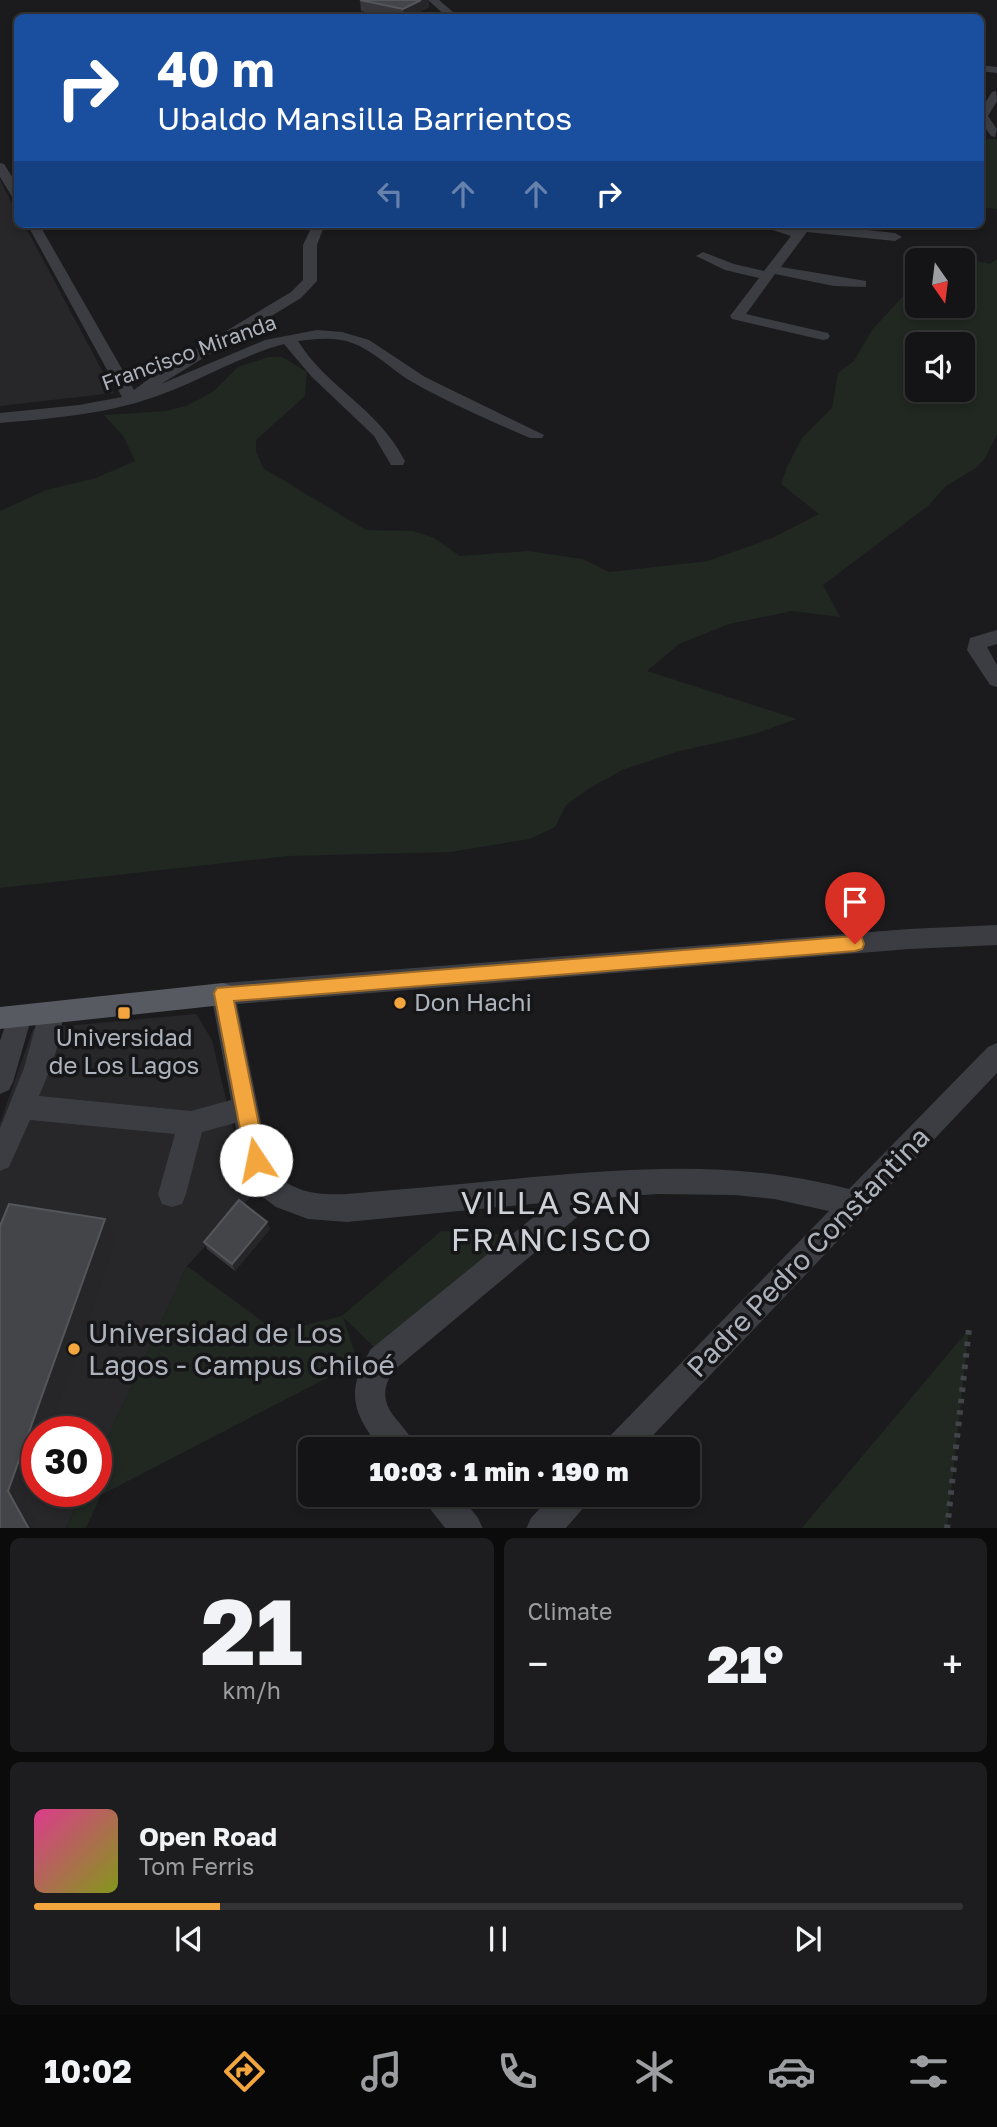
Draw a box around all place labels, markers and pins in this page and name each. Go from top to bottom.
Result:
pin [825,872,885,944]
place label: Don Hachi [414,987,532,1016]
marker: Don Hachi [392,995,408,1011]
marker: Universidad de Los Lagos [116,1005,132,1021]
place label: Universidad de Los Lagos [49,1022,199,1079]
place label: Universidad de Los Lagos - Campus Chiloé [88,1316,395,1381]
marker: Universidad de Los Lagos - Campus Chiloé [66,1341,82,1357]

